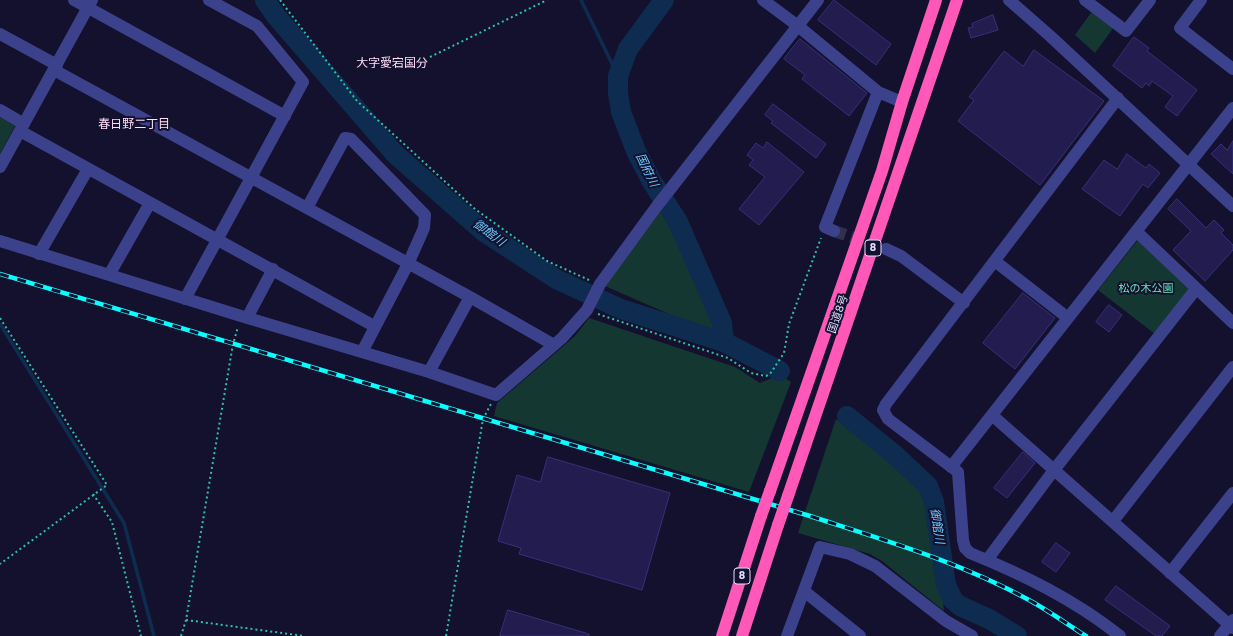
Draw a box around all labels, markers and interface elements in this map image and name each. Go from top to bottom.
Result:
district label: 大字愛宕国分 [356,56,428,70]
district label: 春日野二丁目 [98,117,170,131]
water label: 国府川 [633,151,661,189]
water label: 御館川 [470,217,508,249]
road number: 8 [865,240,881,256]
park label: 松の木公園 [1119,282,1173,296]
street label: 国道8号 [825,293,851,335]
water label: 御館川 [927,507,947,545]
road number: 8 [734,568,750,584]

